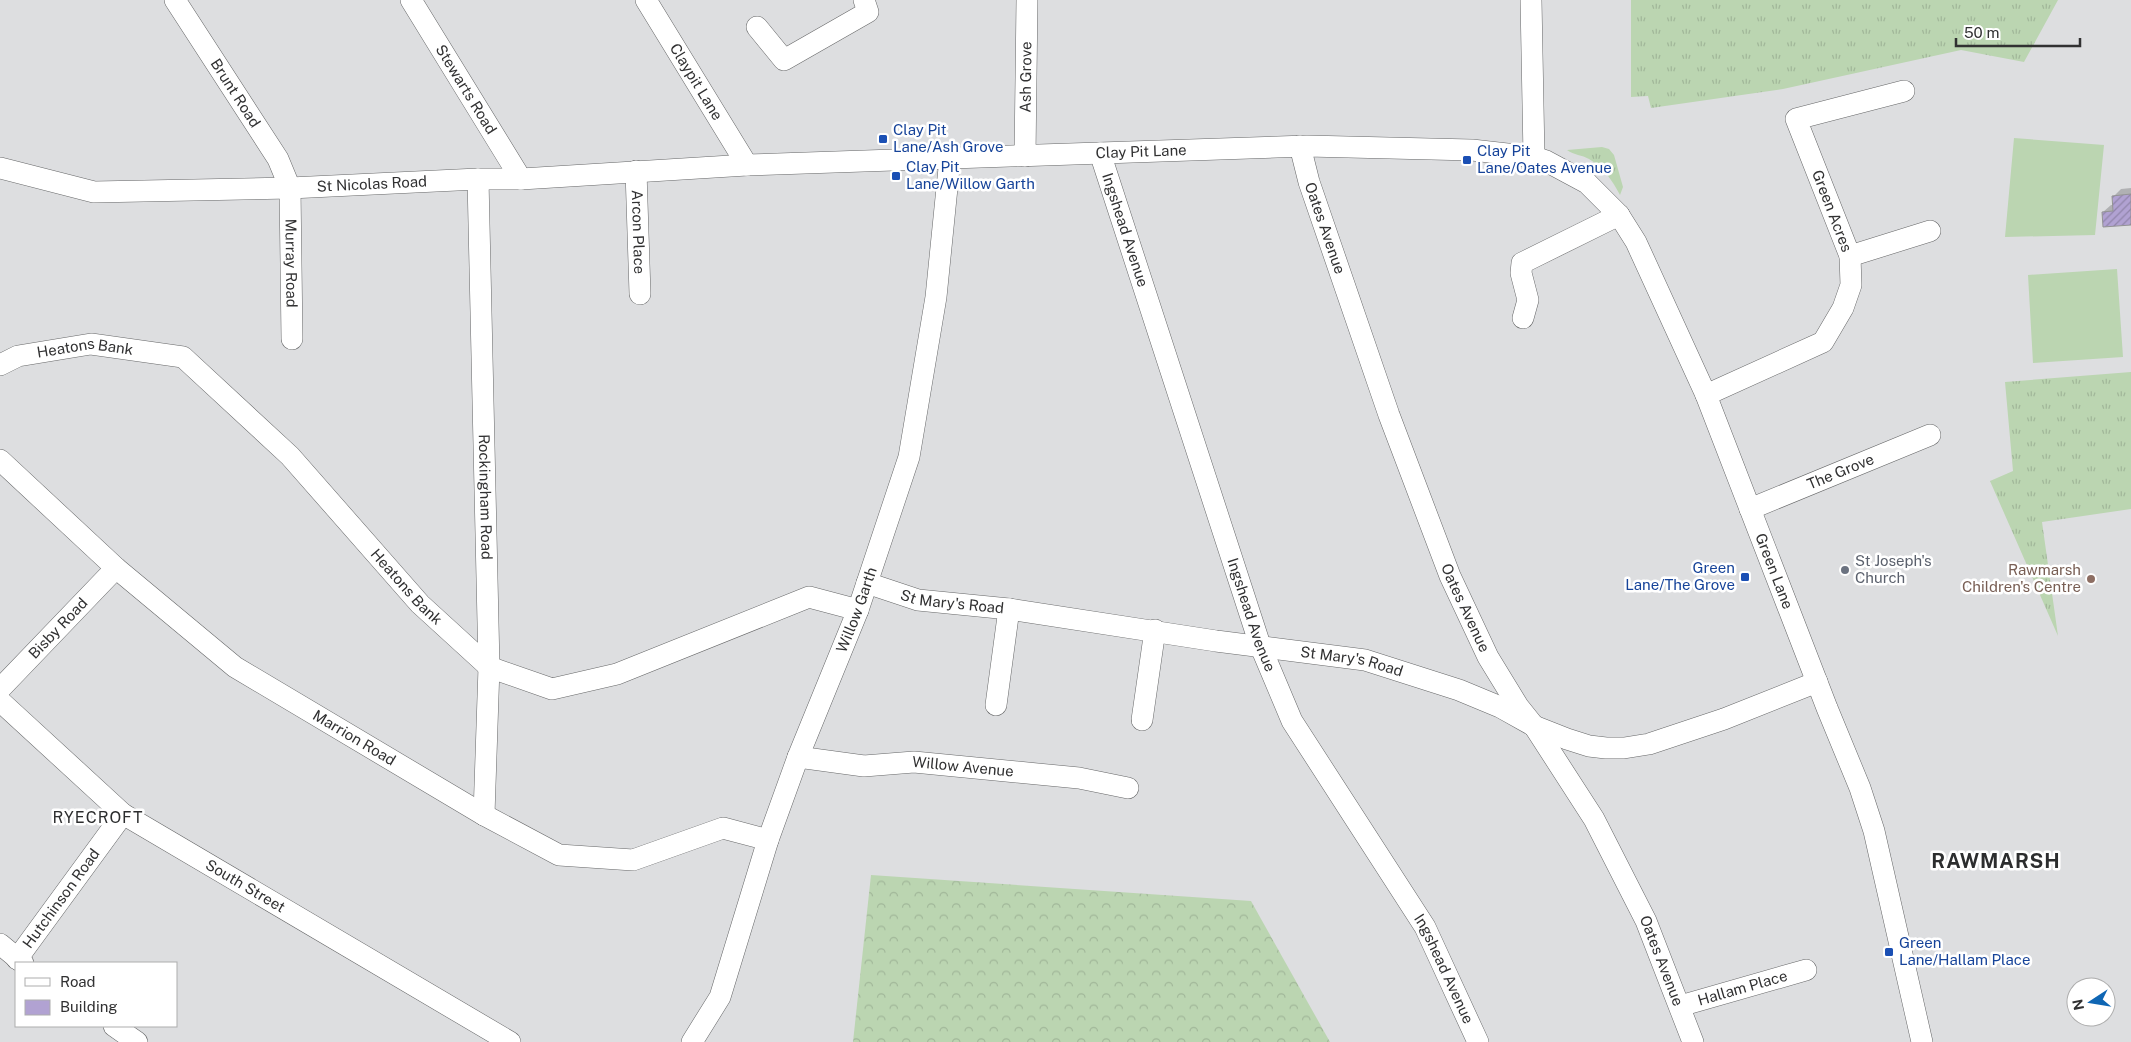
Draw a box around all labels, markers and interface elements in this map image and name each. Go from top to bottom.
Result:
scale bar [1956,15,2080,47]
text: 50 m [1964,24,1999,41]
street label: Claypit Lane [667,40,726,123]
street label: Stewarts Road [432,41,500,137]
street label: Ash Grove [1017,41,1034,113]
street label: Brunt Road [207,55,264,130]
place label: Clay Pit Lane/Ash Grove [893,121,1003,155]
marker: Clay Pit Lane/Ash Grove [877,133,889,145]
street label: Clay Pit Lane [1095,141,1187,161]
place label: Clay Pit Lane/Oates Avenue [1477,142,1612,176]
marker: Clay Pit Lane/Oates Avenue [1461,154,1473,166]
place label: Clay Pit Lane/Willow Garth [906,158,1035,192]
street label: Green Acres [1809,167,1856,254]
marker: Clay Pit Lane/Willow Garth [890,170,902,182]
street label: Ingshead Avenue [1099,171,1152,289]
street label: St Nicolas Road [316,172,427,195]
street label: Oates Avenue [1302,180,1349,276]
street label: Arcon Place [629,190,648,274]
street label: Murray Road [282,219,301,308]
street label: Heatons Bank [36,335,134,361]
street label: Rockingham Road [476,434,496,560]
street label: The Grove [1805,450,1876,493]
street label: Green Lane [1752,531,1797,611]
street label: Heatons Bank [368,545,446,628]
place label: St Joseph's Church [1855,552,1932,586]
street label: Ingshead Avenue [1224,556,1279,674]
place label: Green Lane/The Grove [1625,559,1735,593]
street label: Oates Avenue [1438,561,1493,655]
place label: Rawmarsh Children's Centre [1962,561,2081,595]
marker: St Joseph's Church [1839,564,1851,576]
street label: Willow Garth [833,565,880,655]
marker: Green Lane/The Grove [1739,571,1751,583]
marker: Rawmarsh Children's Centre [2085,573,2097,585]
street label: St Mary's Road [898,586,1005,616]
street label: Bisby Road [25,594,91,662]
street label: St Mary's Road [1299,643,1405,680]
street label: Marrion Road [310,706,399,769]
street label: Willow Avenue [912,753,1015,780]
district label: RYECROFT [52,808,144,827]
street label: Hutchinson Road [19,845,103,951]
district label: RAWMARSH [1931,849,2061,873]
street label: South Street [203,856,288,916]
street label: Ingshead Avenue [1411,911,1477,1026]
street label: Oates Avenue [1637,913,1687,1008]
place label: Green Lane/Hallam Place [1899,934,2030,968]
marker: Green Lane/Hallam Place [1883,946,1895,958]
legend [15,962,178,1027]
street label: Hallam Place [1696,967,1789,1009]
text: Road [60,973,96,990]
north arrow [2066,977,2116,1027]
text: Building [60,998,118,1015]
text: N [2069,998,2087,1012]

